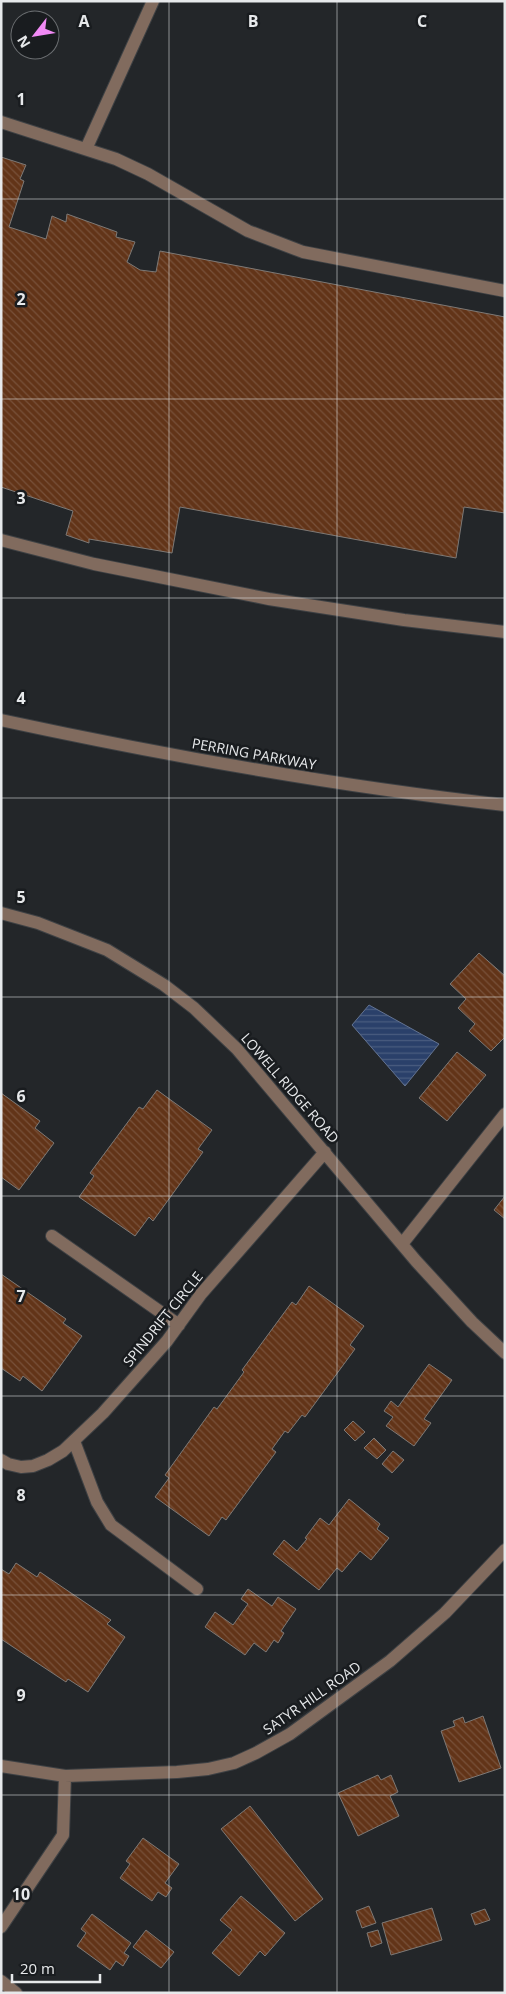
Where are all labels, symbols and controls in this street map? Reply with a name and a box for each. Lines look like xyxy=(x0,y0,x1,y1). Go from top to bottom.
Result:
north arrow xyxy=(10,10,60,60)
text: A xyxy=(78,10,90,32)
text: B xyxy=(248,10,258,32)
text: C xyxy=(417,10,427,32)
text: N xyxy=(12,32,35,52)
text: 1 xyxy=(16,88,26,110)
text: 2 xyxy=(16,288,26,310)
text: 3 xyxy=(16,487,26,509)
text: 4 xyxy=(16,687,26,709)
street label: PERRING PARKWAY xyxy=(190,733,318,774)
text: 5 xyxy=(16,886,26,908)
street label: LOWELL RIDGE ROAD xyxy=(237,1029,343,1147)
text: 6 xyxy=(16,1085,26,1107)
street label: SPINDRIFT CIRCLE xyxy=(118,1267,207,1370)
text: 7 xyxy=(16,1285,26,1307)
text: 8 xyxy=(16,1484,26,1506)
street label: SATYR HILL ROAD xyxy=(259,1657,364,1738)
text: 9 xyxy=(16,1684,26,1706)
text: 10 xyxy=(12,1883,30,1905)
scale bar xyxy=(12,1952,100,1984)
text: 20 m xyxy=(20,1958,55,1978)

